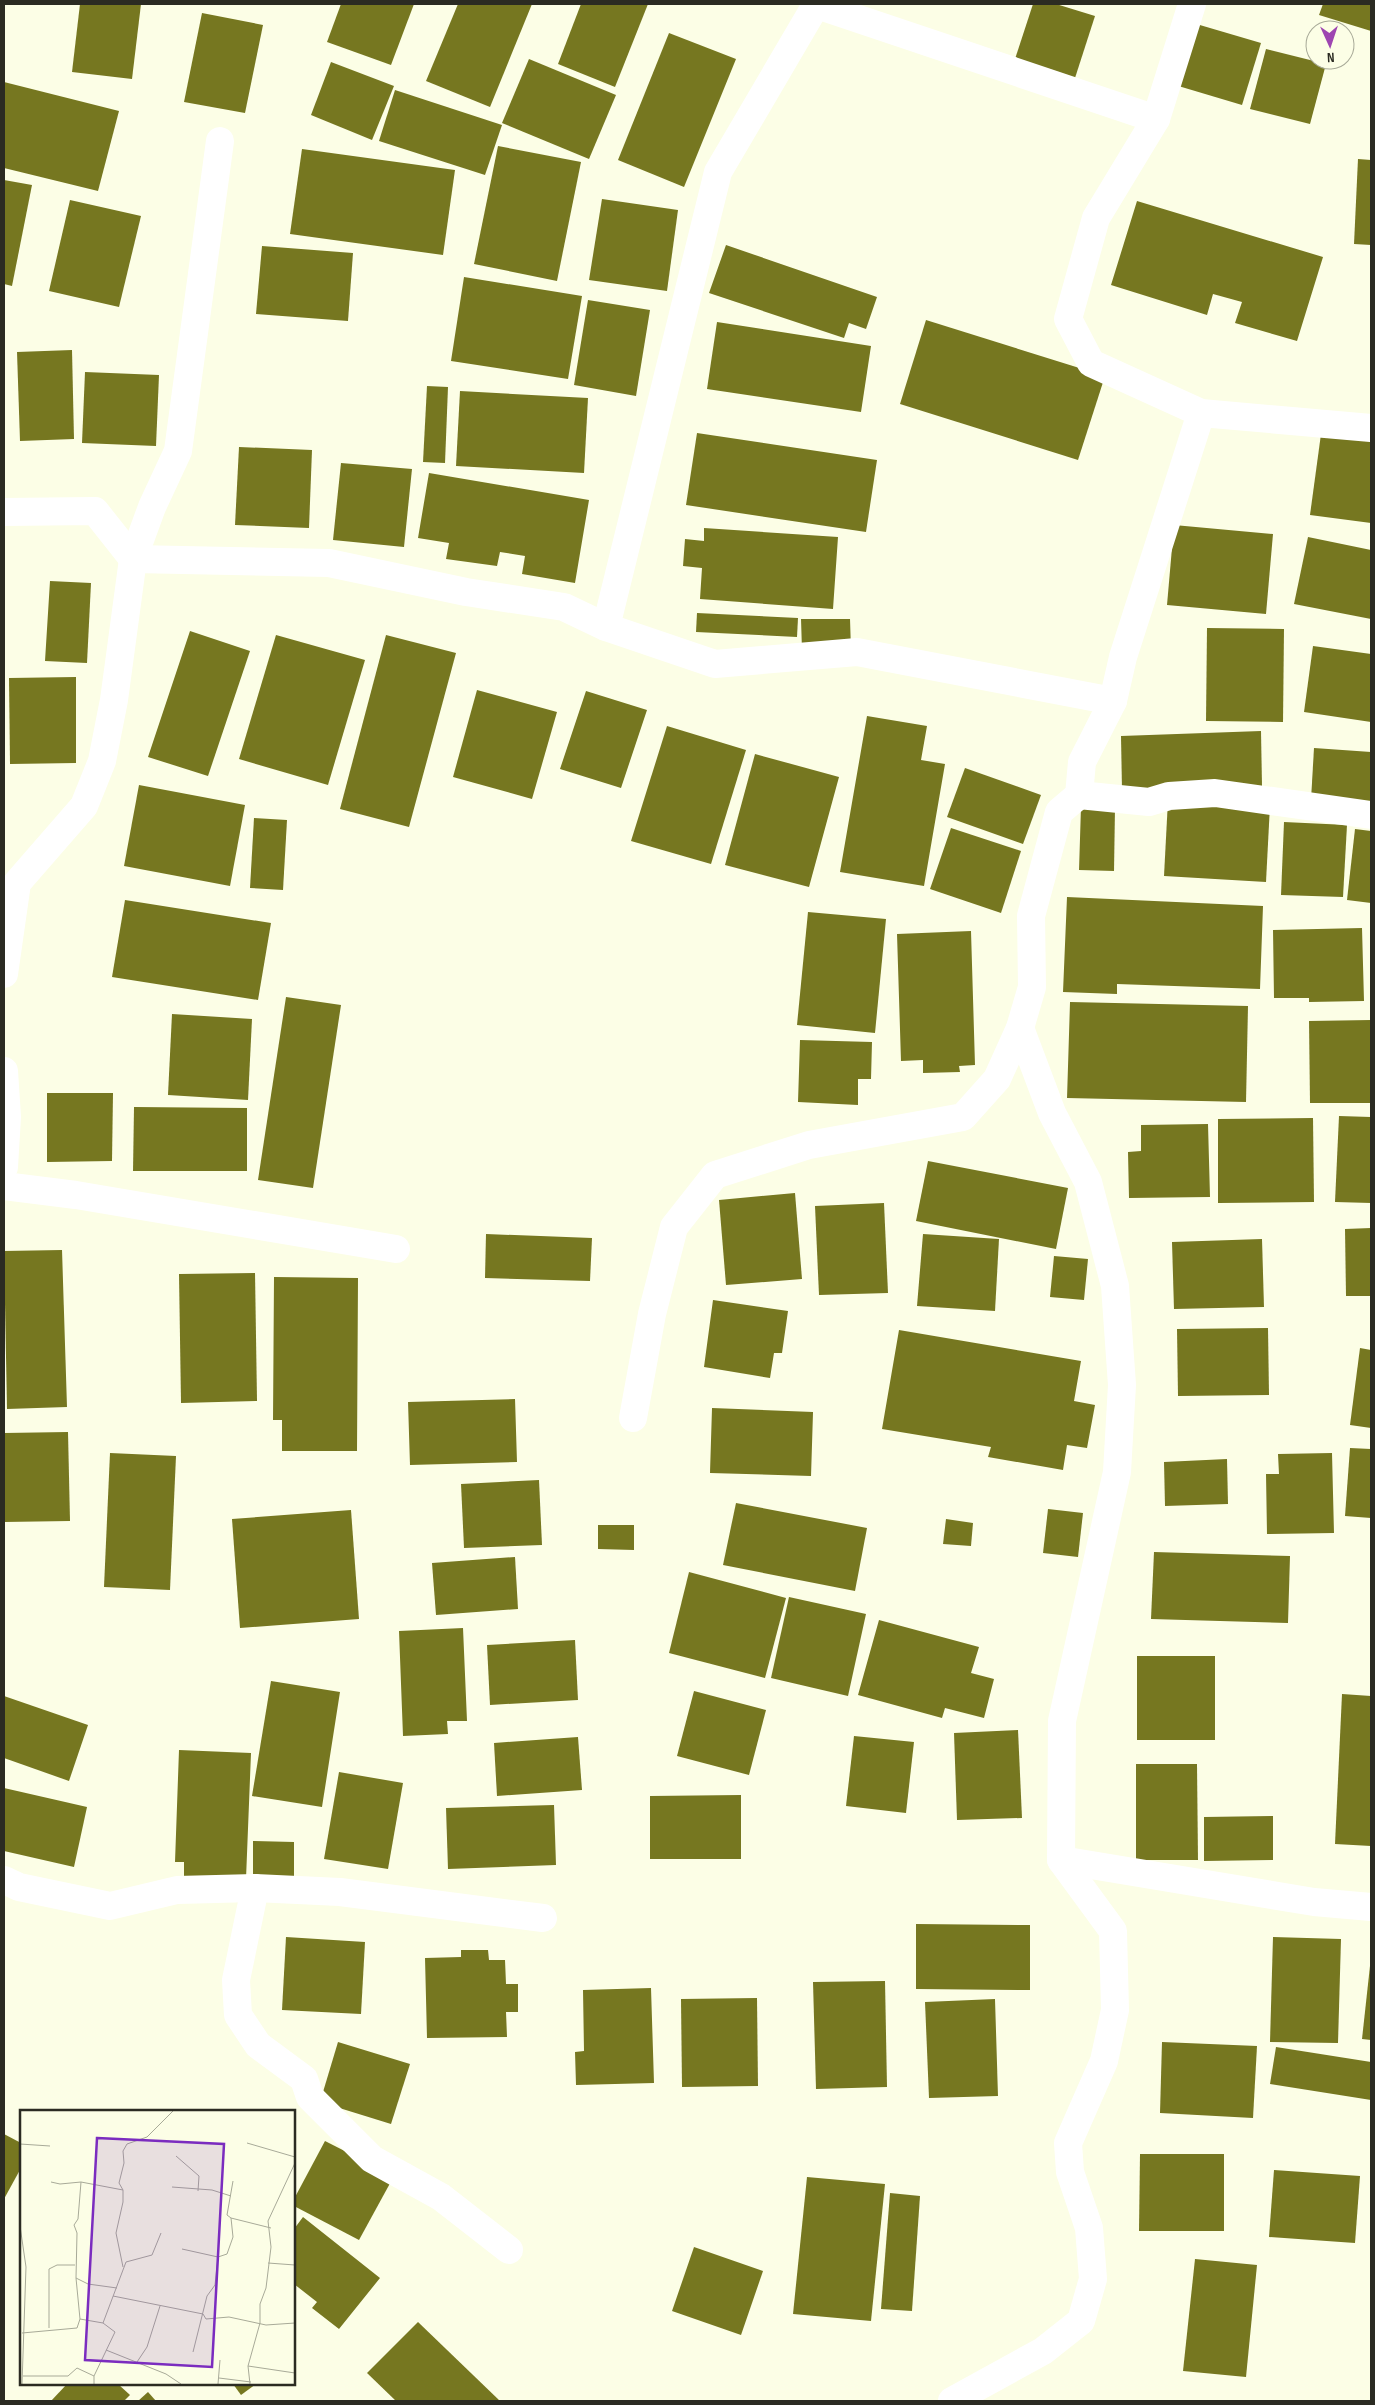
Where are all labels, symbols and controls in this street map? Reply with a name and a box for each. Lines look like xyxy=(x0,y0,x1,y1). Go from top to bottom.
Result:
north arrow xyxy=(1305,20,1355,70)
text: N xyxy=(1326,49,1335,66)
inset map xyxy=(20,2110,295,2385)

